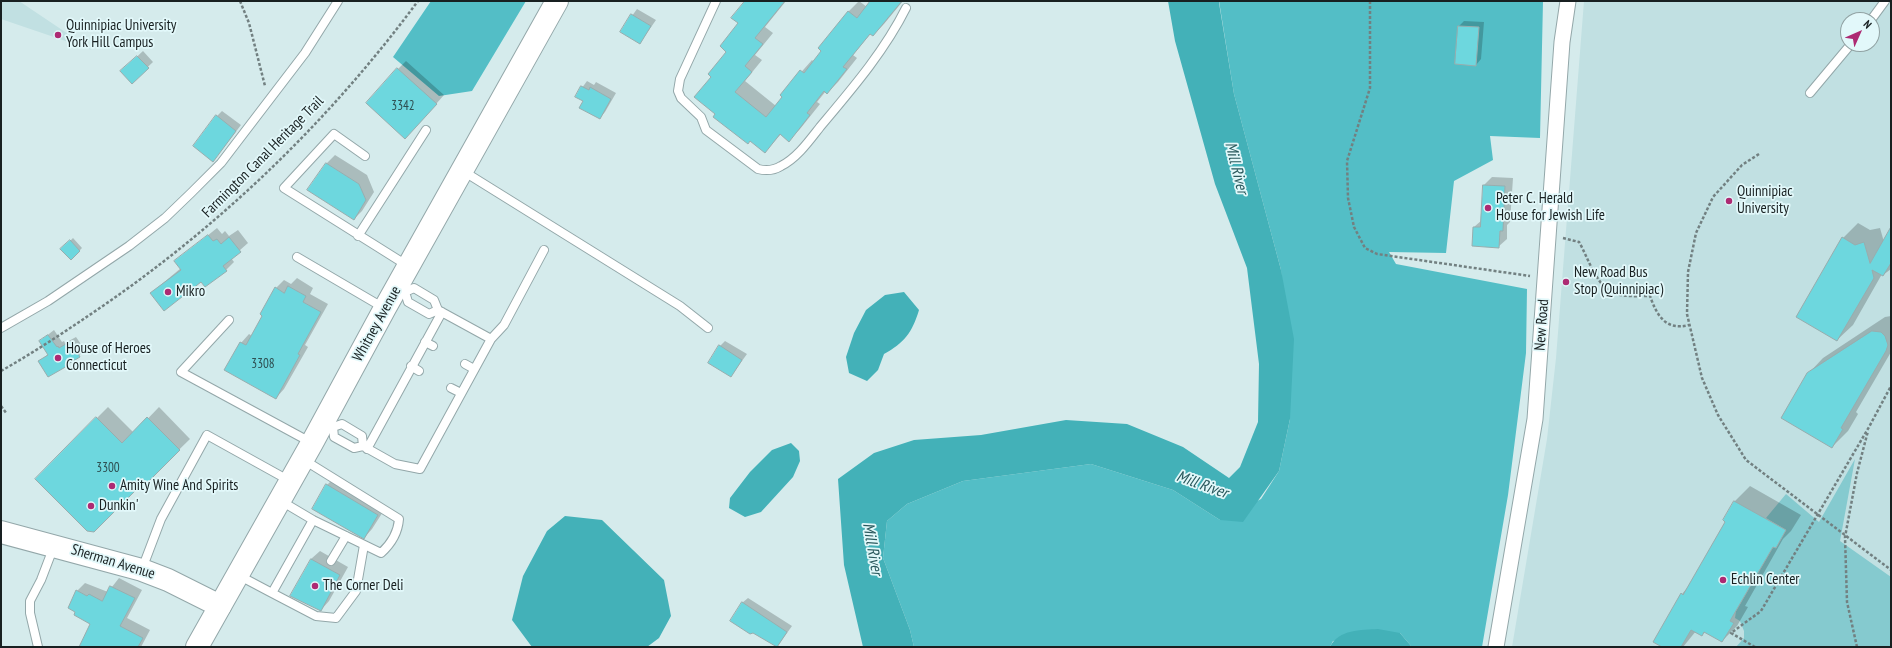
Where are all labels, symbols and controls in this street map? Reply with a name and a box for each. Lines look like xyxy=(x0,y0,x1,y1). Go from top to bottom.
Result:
north arrow xyxy=(1840,12,1880,52)
place label: Quinnipiac University York Hill Campus xyxy=(66,17,177,52)
text: N xyxy=(1861,17,1875,31)
marker: Quinnipiac University York Hill Campus xyxy=(53,30,63,40)
street label: Farmington Canal Heritage Trail xyxy=(198,92,328,222)
house number: 3342 xyxy=(391,98,415,114)
water label: Mill River xyxy=(1220,140,1252,196)
place label: Quinnipiac University xyxy=(1737,183,1793,218)
place label: Peter C. Herald House for Jewish Life xyxy=(1496,190,1605,225)
marker: Quinnipiac University xyxy=(1724,196,1734,206)
marker: Peter C. Herald House for Jewish Life xyxy=(1483,203,1493,213)
place label: New Road Bus Stop (Quinnipiac) xyxy=(1574,264,1663,299)
marker: New Road Bus Stop (Quinnipiac) xyxy=(1561,277,1571,287)
place label: Mikro xyxy=(176,283,205,301)
street label: Whitney Avenue xyxy=(349,283,405,365)
marker: Mikro xyxy=(163,287,173,297)
street label: New Road xyxy=(1531,299,1553,351)
place label: House of Heroes Connecticut xyxy=(66,340,151,375)
marker: House of Heroes Connecticut xyxy=(53,353,63,363)
house number: 3308 xyxy=(251,356,275,372)
house number: 3300 xyxy=(96,460,120,476)
water label: Mill River xyxy=(1174,467,1230,503)
place label: Amity Wine And Spirits xyxy=(120,477,238,495)
marker: Amity Wine And Spirits xyxy=(107,481,117,491)
place label: Dunkin' xyxy=(99,497,138,515)
marker: Dunkin' xyxy=(86,501,96,511)
water label: Mill River xyxy=(858,521,886,577)
street label: Sherman Avenue xyxy=(69,541,157,583)
place label: Echlin Center xyxy=(1731,571,1799,589)
marker: Echlin Center xyxy=(1718,575,1728,585)
place label: The Corner Deli xyxy=(323,577,404,595)
marker: The Corner Deli xyxy=(310,581,320,591)

